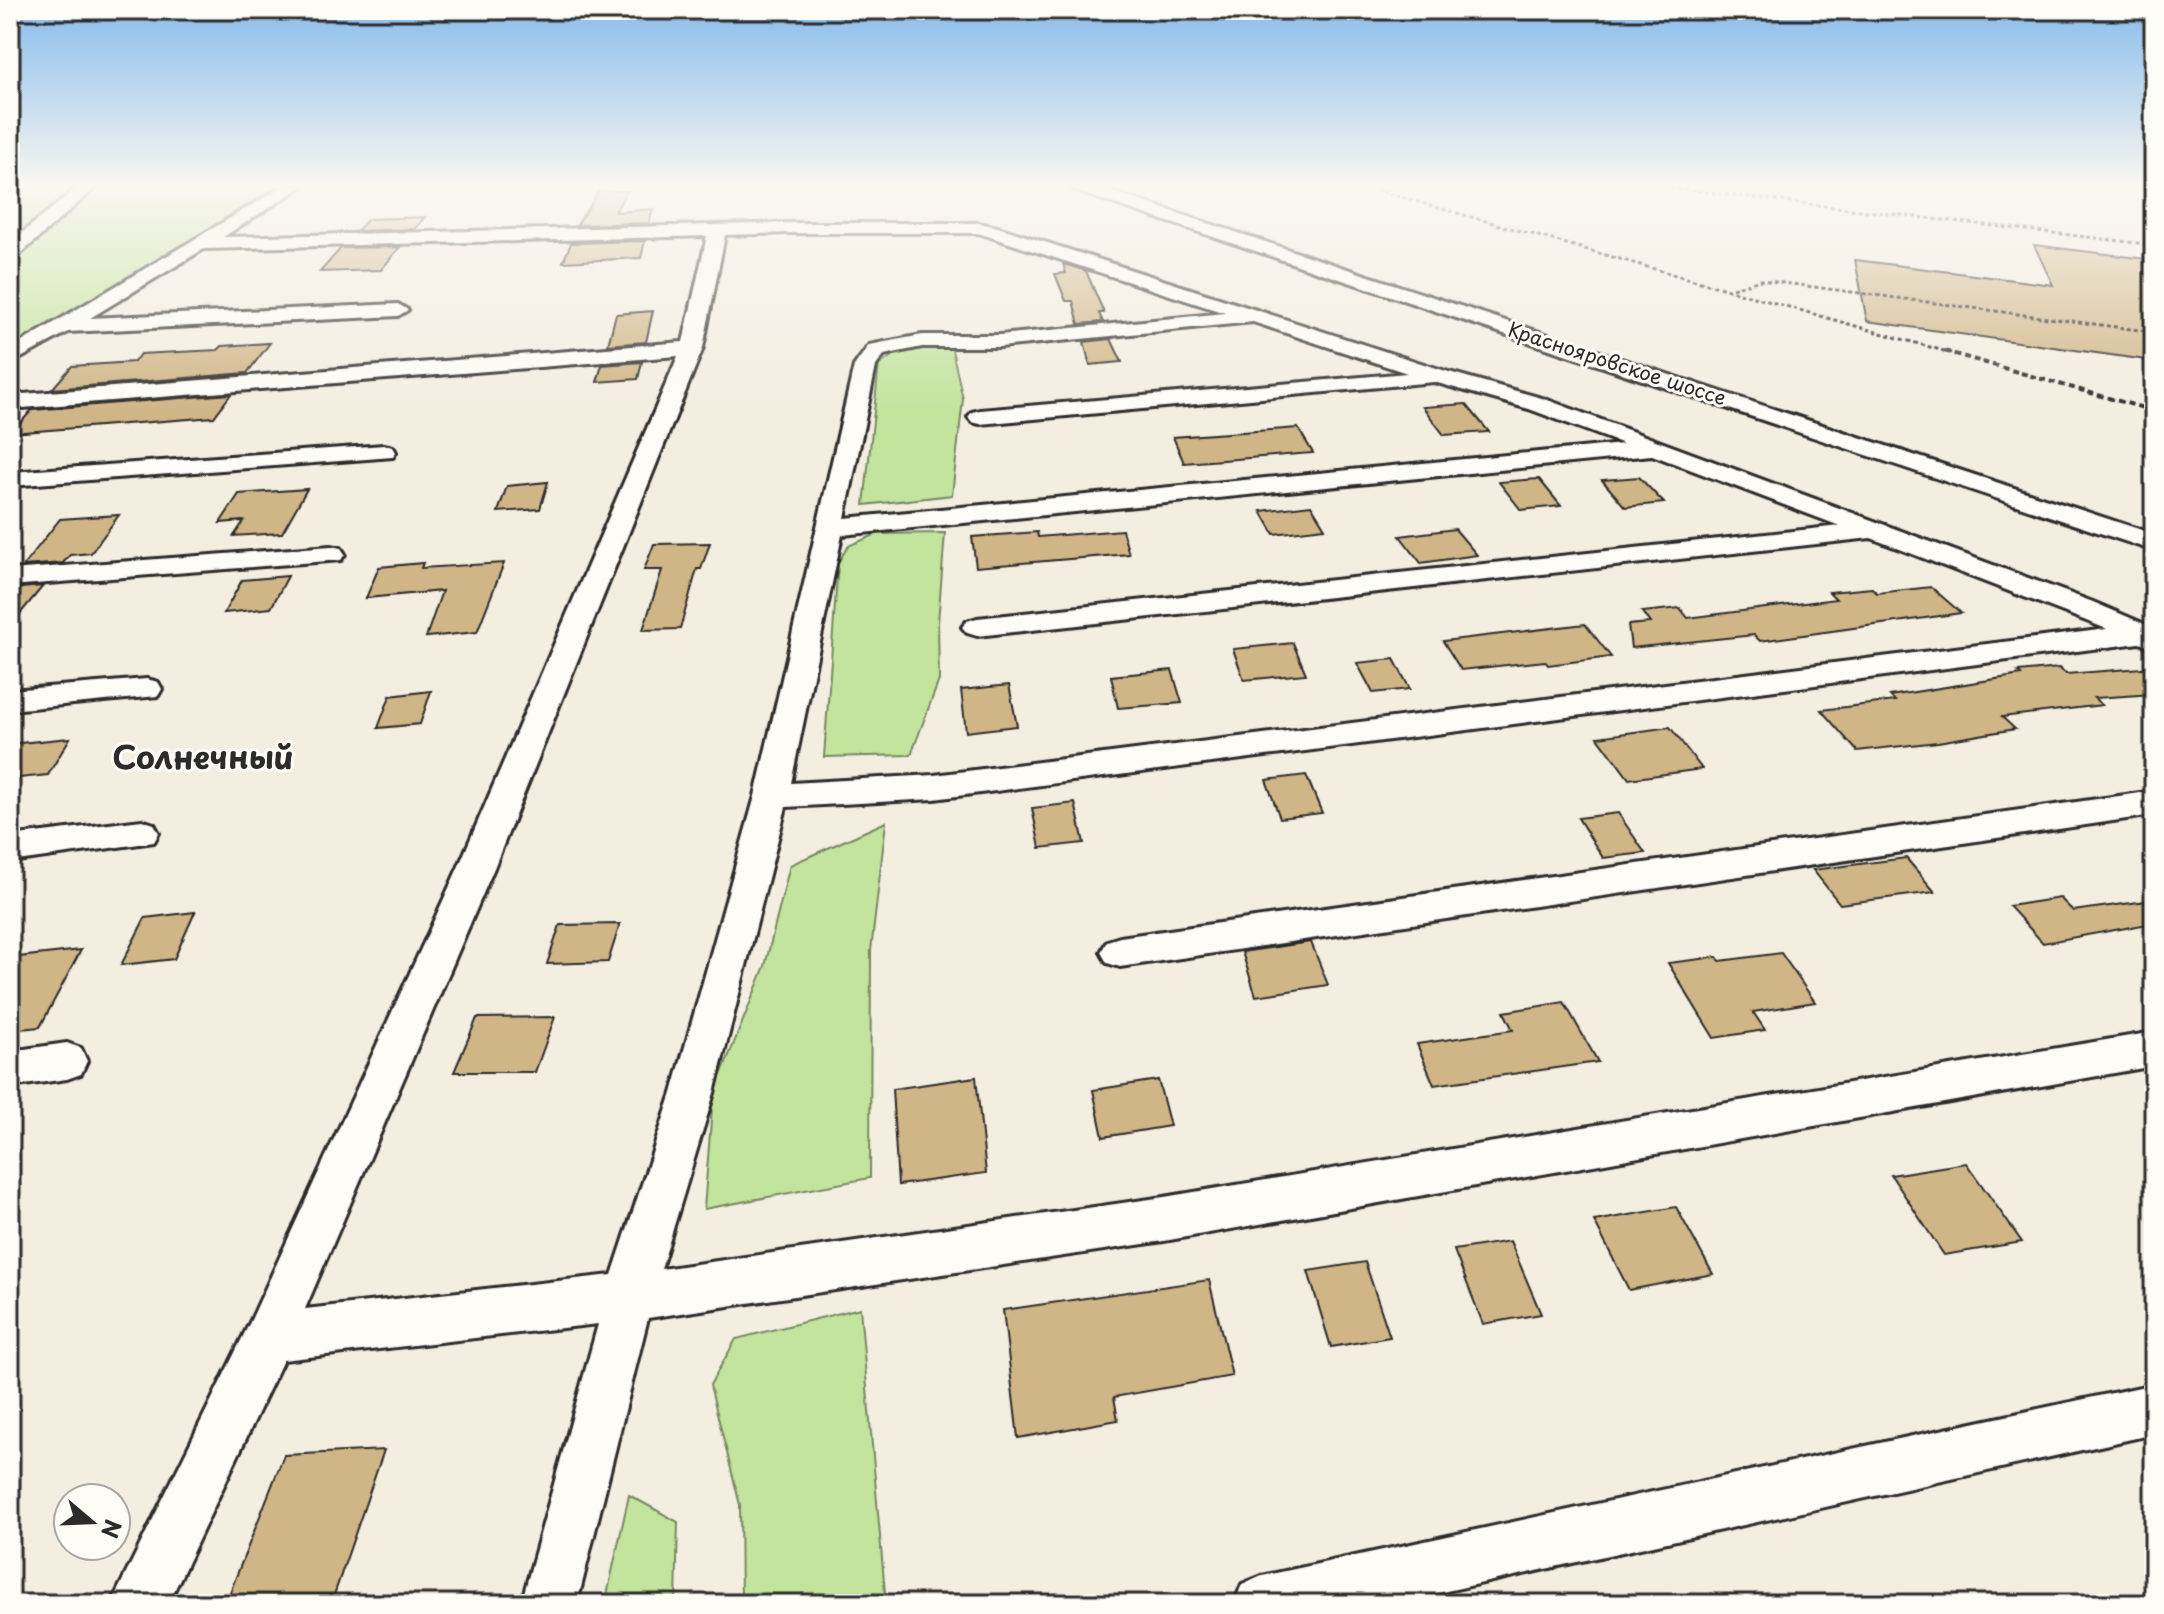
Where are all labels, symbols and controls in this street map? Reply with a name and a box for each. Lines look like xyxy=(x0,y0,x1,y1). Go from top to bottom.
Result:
street label: Краснояровское шоссе xyxy=(1505,314,1730,412)
district label: Солнечный xyxy=(112,732,294,780)
north arrow xyxy=(52,1482,132,1562)
text: N xyxy=(94,1515,131,1543)

